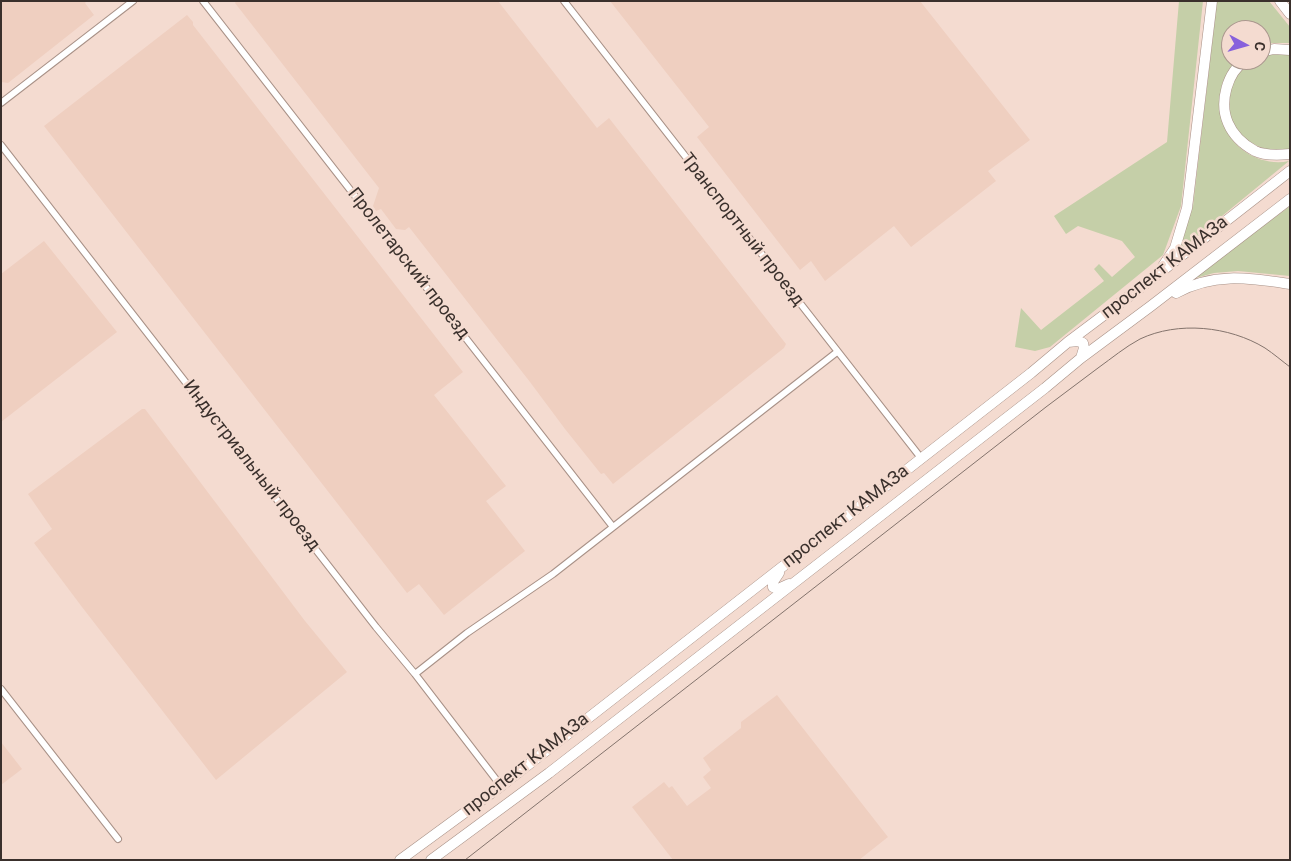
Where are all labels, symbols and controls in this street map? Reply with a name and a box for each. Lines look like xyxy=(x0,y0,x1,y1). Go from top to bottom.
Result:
north arrow xyxy=(1221,20,1271,70)
text: С xyxy=(1251,41,1268,52)
street label: Транспортный проезд xyxy=(676,149,808,311)
street label: Пролетарский проезд xyxy=(342,184,474,344)
street label: проспект КАМАЗа xyxy=(1098,212,1232,324)
street label: Индустриальный проезд xyxy=(178,376,324,556)
street label: проспект КАМАЗа xyxy=(779,461,913,573)
street label: проспект КАМАЗа xyxy=(459,709,593,821)

